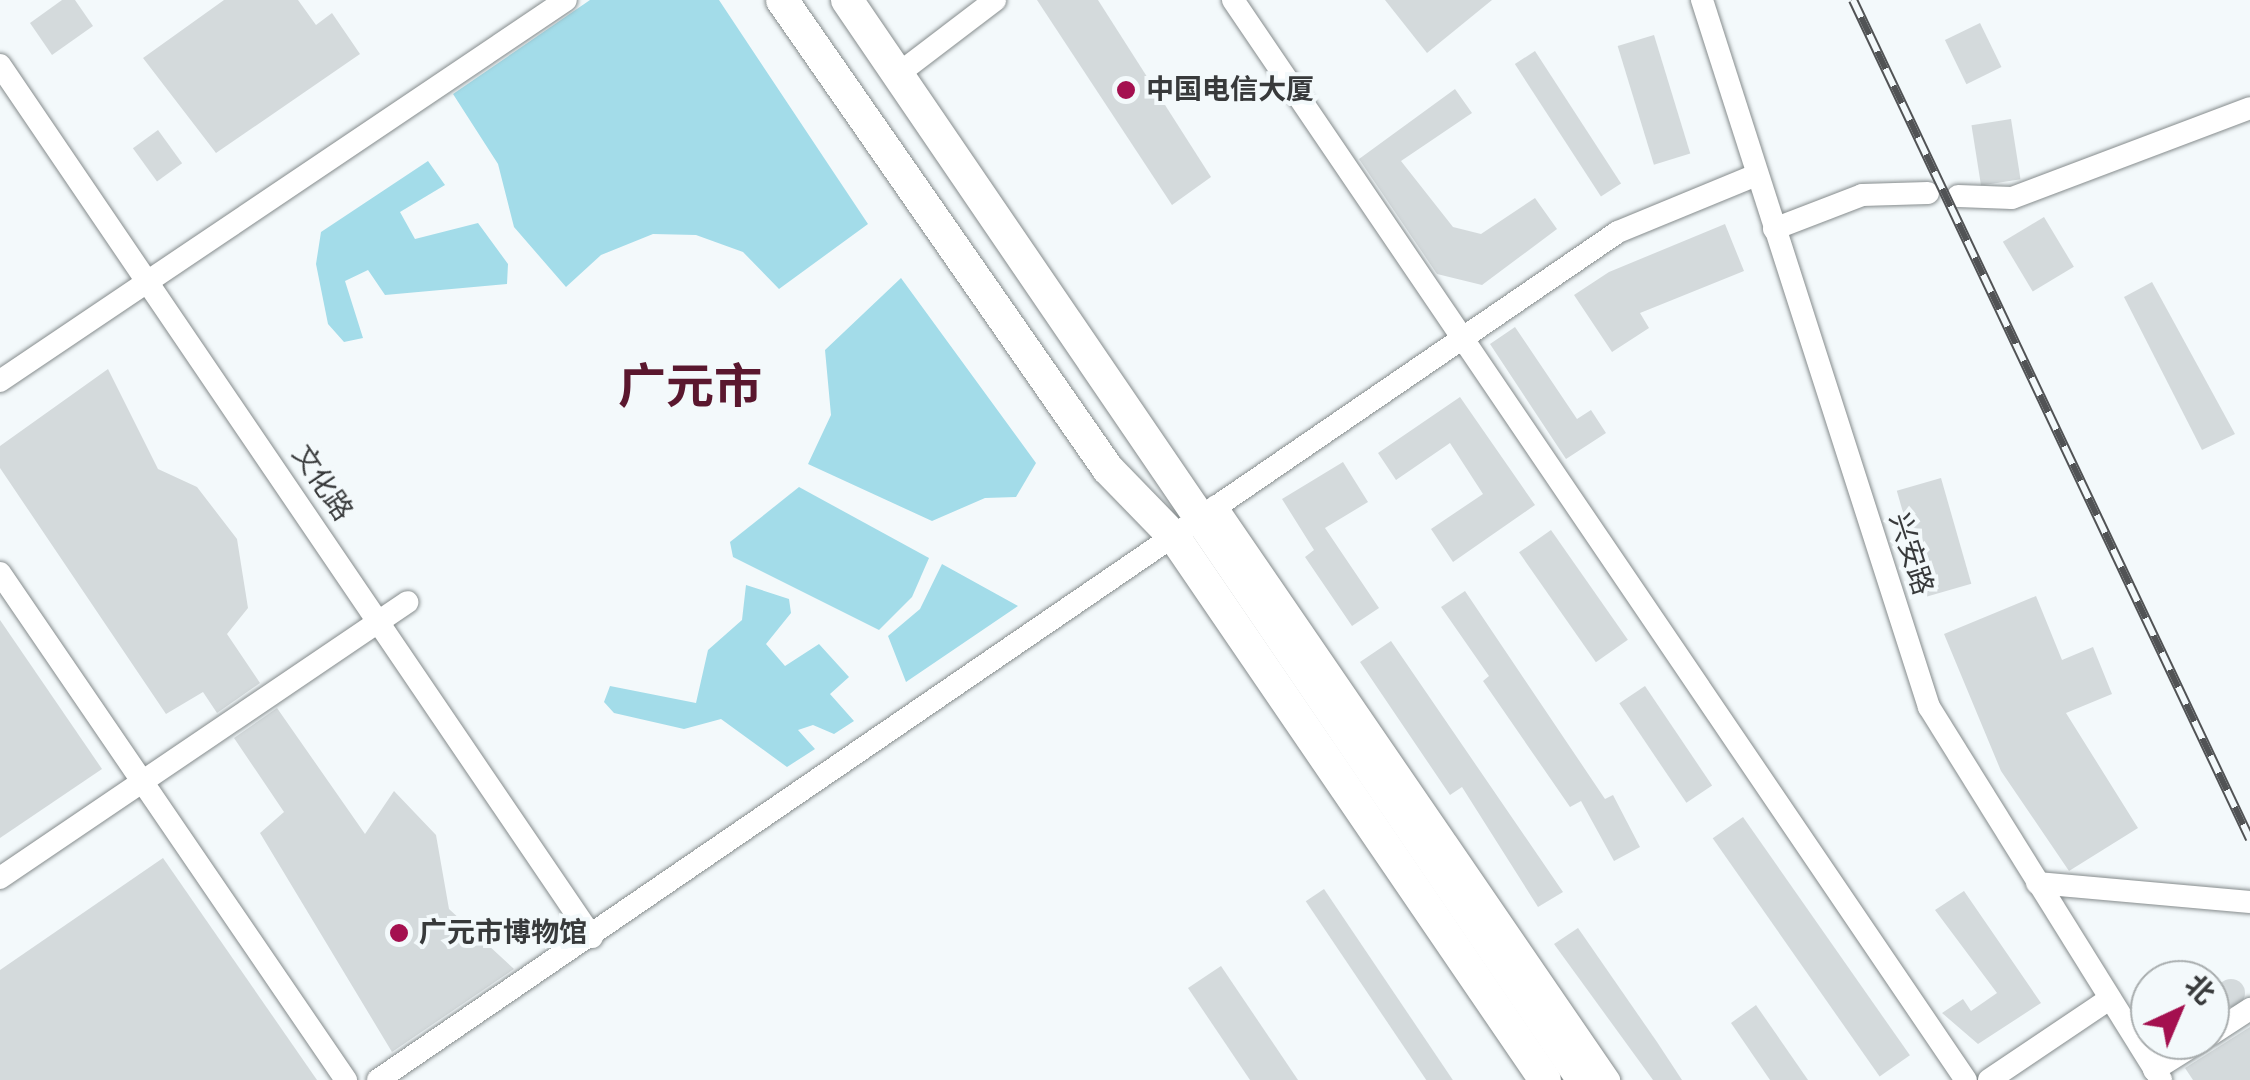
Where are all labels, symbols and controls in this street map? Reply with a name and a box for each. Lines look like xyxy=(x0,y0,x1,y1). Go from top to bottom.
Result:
place label: 中国电信大厦 xyxy=(1146,73,1314,107)
marker: 中国电信大厦 xyxy=(1115,79,1137,101)
district label: 广元市 xyxy=(618,358,762,416)
street label: 文化路 xyxy=(285,439,359,527)
street label: 兴安路 xyxy=(1882,509,1940,599)
place label: 广元市博物馆 xyxy=(419,916,587,950)
marker: 广元市博物馆 xyxy=(388,922,410,944)
north arrow xyxy=(2130,960,2230,1060)
text: 北 xyxy=(2178,968,2221,1011)

